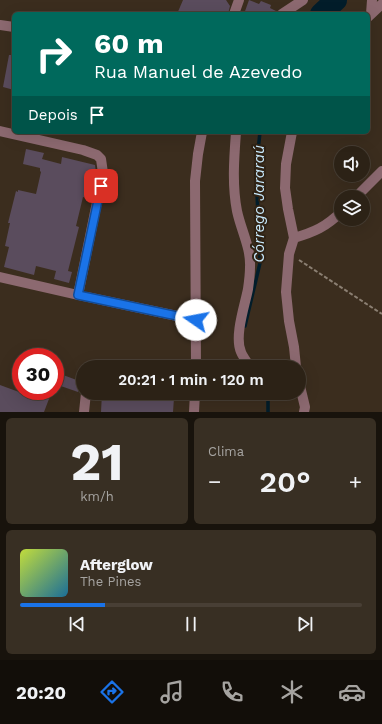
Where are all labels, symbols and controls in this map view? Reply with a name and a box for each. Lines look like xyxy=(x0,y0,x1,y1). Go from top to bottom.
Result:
text: 60 m xyxy=(94,27,164,60)
icon: right xyxy=(28,28,80,80)
text: Rua Manuel de Azevedo xyxy=(94,61,302,82)
icon: arrive xyxy=(86,104,108,126)
text: Depois xyxy=(28,106,78,124)
water label: Córrego Jararaú xyxy=(250,145,268,263)
map controls xyxy=(334,146,370,226)
button: sound xyxy=(334,146,370,182)
pin xyxy=(84,169,118,203)
icon: arrive xyxy=(90,175,112,197)
button: layers xyxy=(334,190,370,226)
position arrow xyxy=(175,299,217,341)
speed limit sign: 30 xyxy=(12,348,64,400)
text: 20:21 · 1 min · 120 m xyxy=(118,371,264,389)
text: 21 xyxy=(70,432,124,493)
text: Clima xyxy=(208,444,244,459)
text: 20° xyxy=(259,464,311,499)
text: − xyxy=(208,469,221,494)
text: + xyxy=(349,469,362,494)
text: km/h xyxy=(80,489,114,504)
text: Afterglow xyxy=(80,556,153,574)
text: The Pines xyxy=(80,574,141,589)
icon: previous xyxy=(66,613,88,635)
icon: pause xyxy=(180,613,202,635)
icon: next xyxy=(294,613,316,635)
icon: directions xyxy=(98,678,126,706)
icon: music xyxy=(158,678,186,706)
icon: phone xyxy=(218,678,246,706)
icon: climate xyxy=(278,678,306,706)
icon: car xyxy=(338,678,366,706)
text: 20:20 xyxy=(16,682,66,703)

